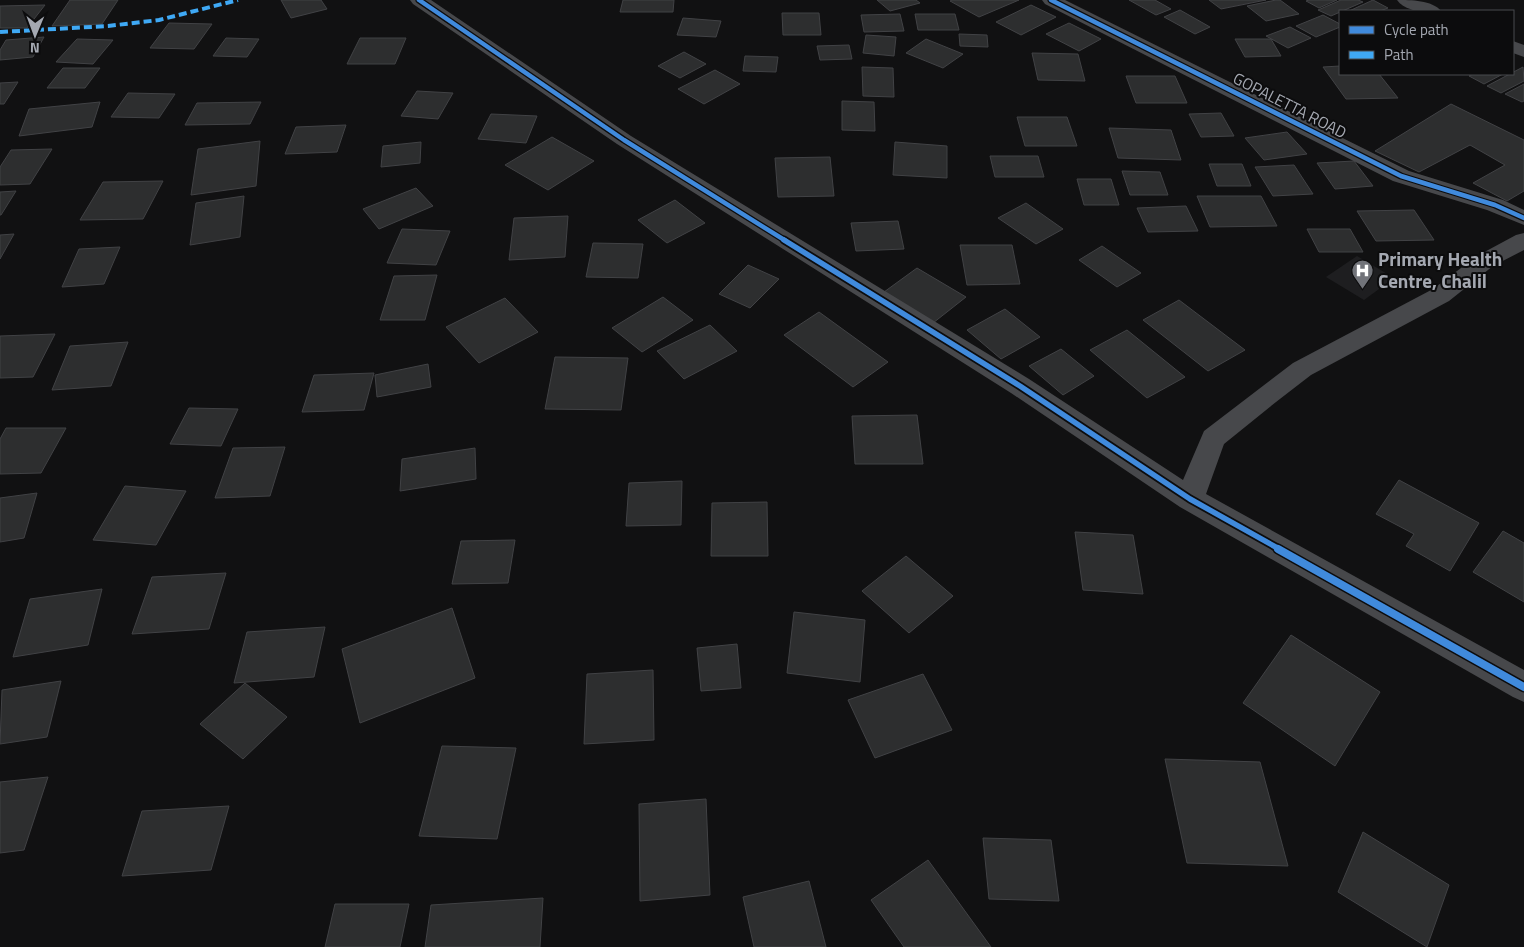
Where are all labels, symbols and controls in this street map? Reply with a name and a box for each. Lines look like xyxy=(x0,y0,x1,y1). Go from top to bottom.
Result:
north arrow xyxy=(10,10,60,60)
legend xyxy=(1339,10,1514,75)
text: Cycle path xyxy=(1384,18,1449,41)
text: N xyxy=(30,38,40,59)
text: Path xyxy=(1384,43,1414,66)
street label: GOPALETTA ROAD xyxy=(1229,66,1351,144)
place label: Primary Health Centre, Chalil xyxy=(1378,244,1502,295)
hospital icon: Primary Health Centre, Chalil xyxy=(1350,258,1374,289)

